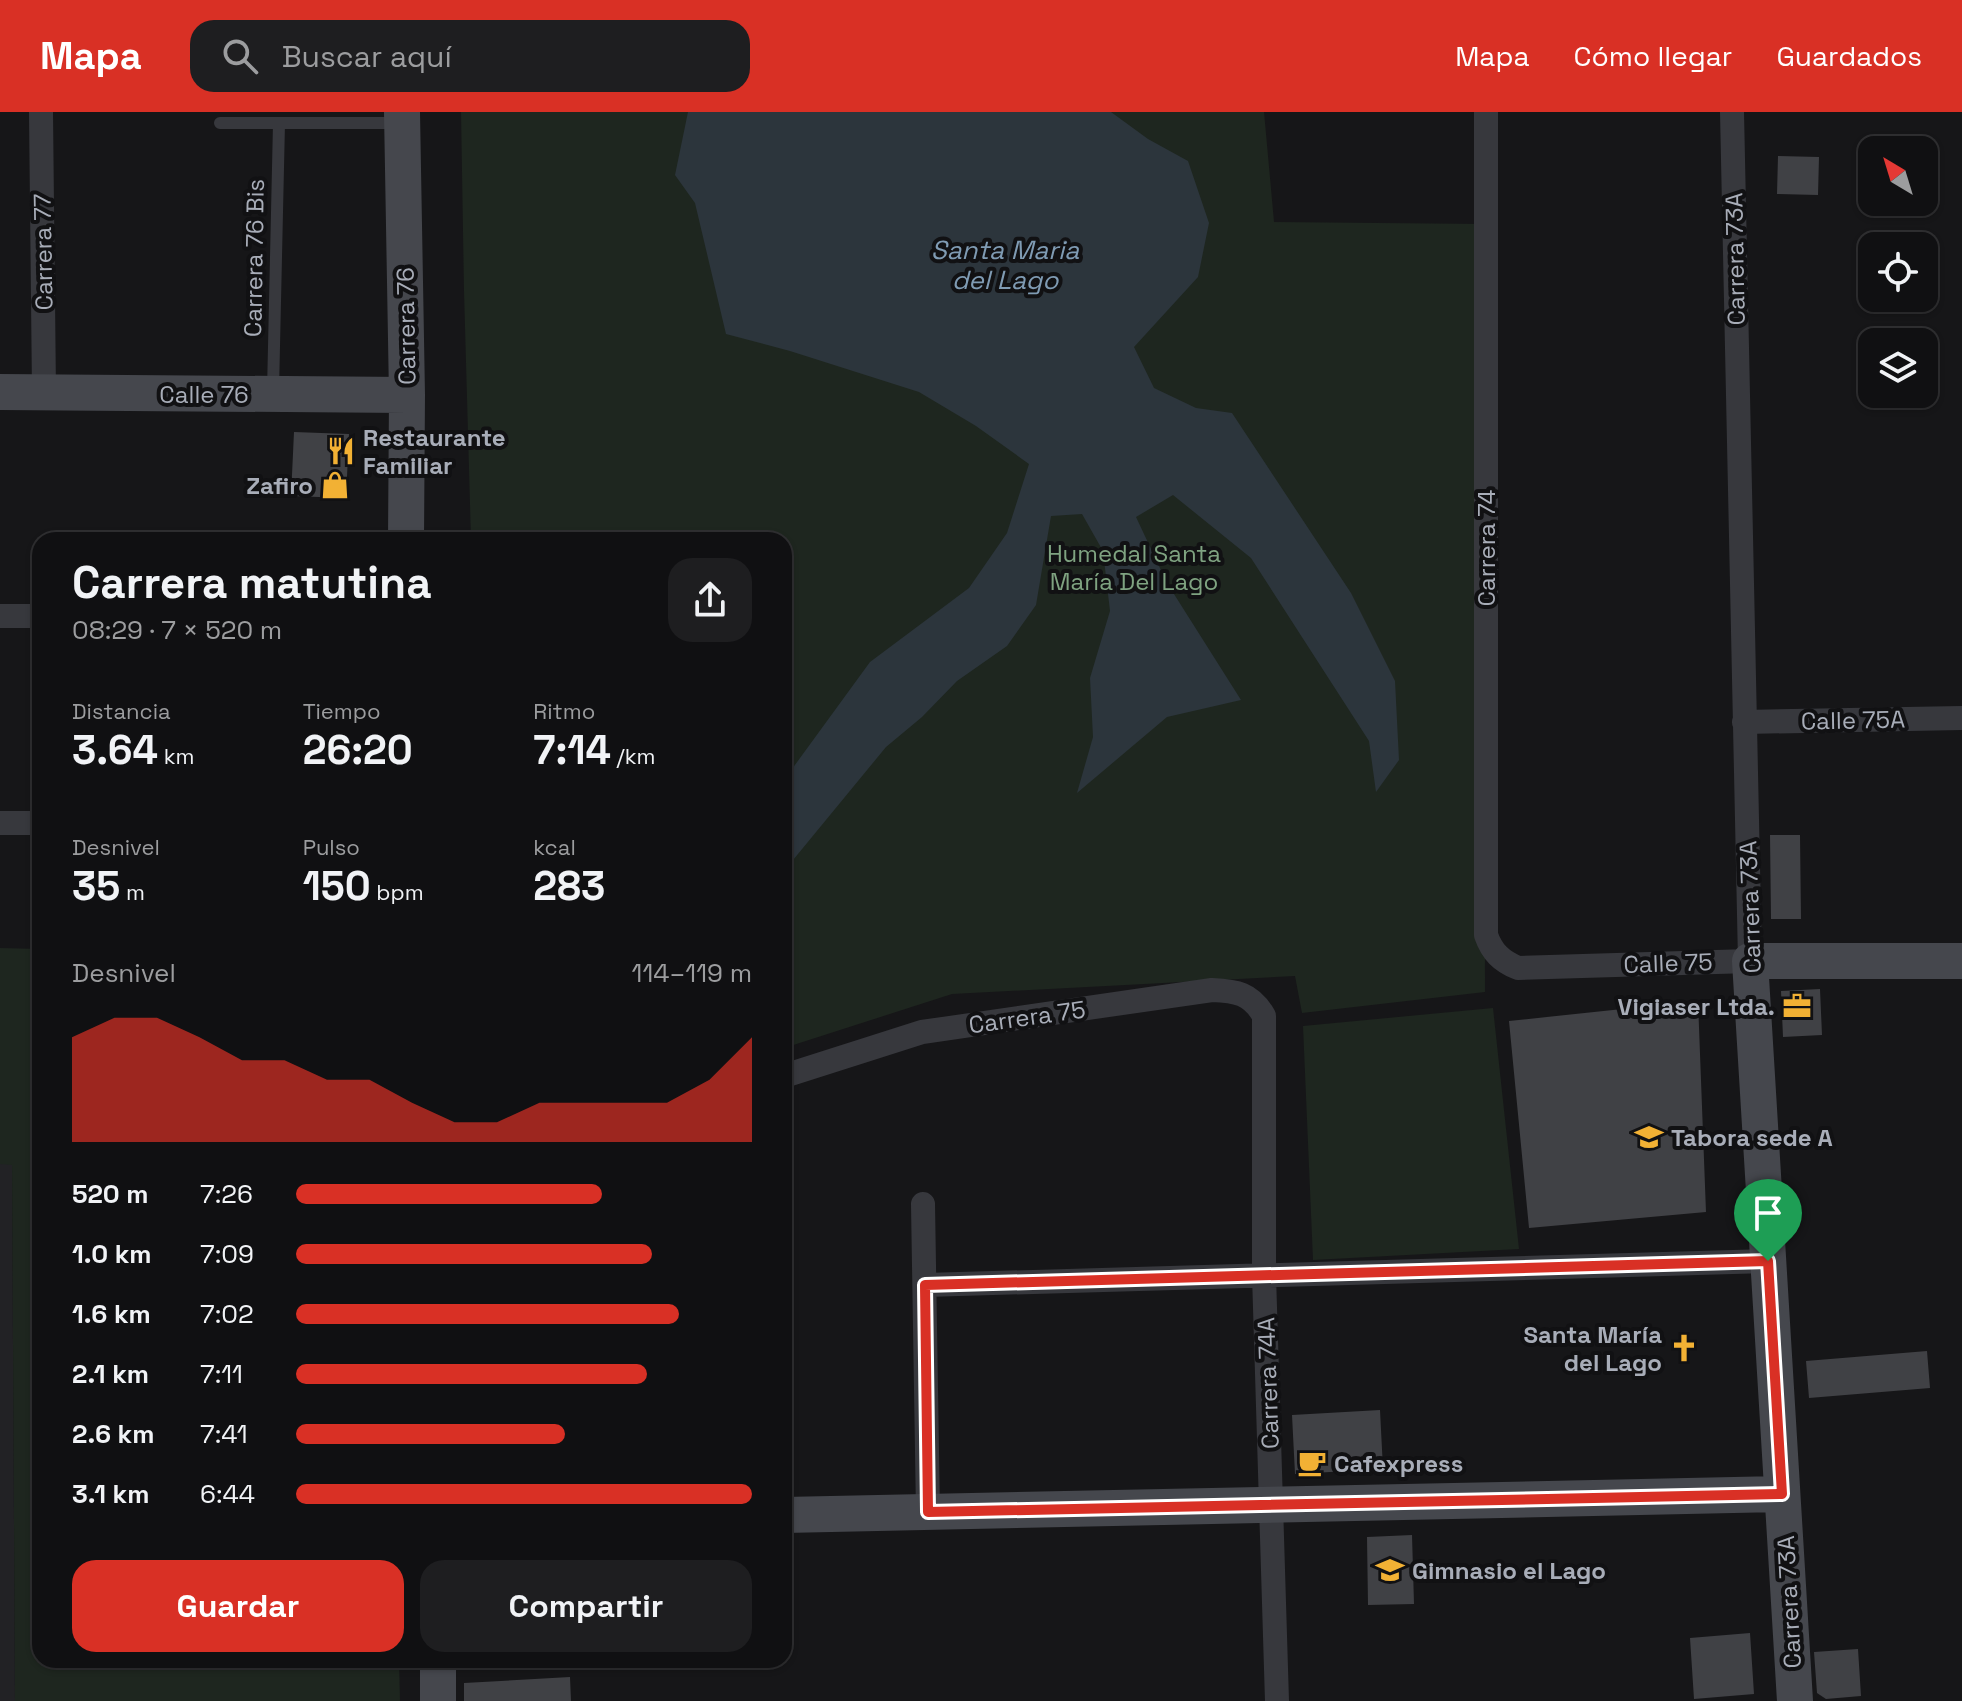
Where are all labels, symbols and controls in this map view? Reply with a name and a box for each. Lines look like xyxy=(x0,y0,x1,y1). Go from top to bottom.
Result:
search box xyxy=(190,20,750,92)
text: Mapa xyxy=(40,32,142,80)
icon: search xyxy=(218,34,262,78)
text: Buscar aquí xyxy=(282,37,452,76)
text: Mapa xyxy=(1455,38,1530,74)
text: Cómo llegar xyxy=(1574,38,1732,74)
text: Guardados xyxy=(1776,38,1922,74)
north arrow xyxy=(1858,136,1938,216)
map controls xyxy=(1858,136,1938,408)
street label: Carrera 76 Bis xyxy=(237,179,271,337)
street label: Carrera 73A xyxy=(1718,192,1752,326)
street label: Carrera 77 xyxy=(26,193,60,311)
button: locate xyxy=(1858,232,1938,312)
water label: Santa Maria del Lago xyxy=(931,233,1080,297)
street label: Carrera 76 xyxy=(389,267,423,385)
button: layers xyxy=(1858,328,1938,408)
street label: Calle 76 xyxy=(159,379,249,410)
place label: Restaurante Familiar xyxy=(363,422,506,481)
restaurant icon: Restaurante Familiar xyxy=(326,436,356,466)
place label: Zafiro xyxy=(246,470,313,501)
shop icon: Zafiro xyxy=(320,470,350,500)
street label: Carrera 74 xyxy=(1471,490,1502,606)
park label: Humedal Santa María Del Lago xyxy=(1047,538,1221,597)
text: Carrera matutina xyxy=(72,555,432,611)
button: share xyxy=(668,558,752,642)
text: 08:29 · 7 × 520 m xyxy=(72,613,282,647)
text: Distancia xyxy=(72,697,171,725)
text: Tiempo xyxy=(303,697,381,725)
text: Ritmo xyxy=(533,697,595,725)
street label: Calle 75A xyxy=(1801,704,1905,736)
text: 3.64 xyxy=(72,725,158,776)
text: 26:20 xyxy=(303,725,413,776)
text: 7:14 xyxy=(533,725,611,776)
text: km xyxy=(158,742,194,770)
text: /km xyxy=(611,742,656,770)
text: Desnivel xyxy=(72,833,160,861)
text: Pulso xyxy=(303,833,360,861)
text: kcal xyxy=(533,833,576,861)
street label: Carrera 73A xyxy=(1732,840,1768,974)
text: 35 xyxy=(72,861,120,912)
text: 150 xyxy=(303,861,371,912)
text: 283 xyxy=(533,861,605,912)
text: m xyxy=(120,878,145,906)
text: bpm xyxy=(371,878,424,906)
street label: Calle 75 xyxy=(1623,946,1713,980)
text: Desnivel xyxy=(72,956,176,990)
text: 114–119 m xyxy=(632,956,752,990)
place label: Vigiaser Ltda. xyxy=(1618,991,1775,1022)
office icon: Vigiaser Ltda. xyxy=(1782,991,1812,1021)
street label: Carrera 75 xyxy=(967,993,1087,1041)
school or university icon: Tabora sede A xyxy=(1634,1122,1664,1152)
place label: Tabora sede A xyxy=(1671,1122,1833,1153)
text: 520 m xyxy=(72,1177,149,1211)
text: 7:26 xyxy=(200,1177,253,1211)
pin xyxy=(1734,1179,1802,1261)
icon: arrive xyxy=(1746,1191,1790,1235)
text: 1.0 km xyxy=(72,1237,152,1271)
text: 7:09 xyxy=(200,1237,254,1271)
text: 1.6 km xyxy=(72,1297,151,1331)
text: 7:02 xyxy=(200,1297,254,1331)
street label: Carrera 74A xyxy=(1250,1317,1286,1449)
place label: Santa María del Lago xyxy=(1523,1319,1662,1378)
church icon: Santa María del Lago xyxy=(1669,1333,1699,1363)
text: 2.1 km xyxy=(72,1357,149,1391)
text: 7:11 xyxy=(200,1357,243,1391)
text: 2.6 km xyxy=(72,1417,154,1451)
text: 7:41 xyxy=(200,1417,248,1451)
cafe icon: Cafexpress xyxy=(1297,1448,1327,1478)
place label: Cafexpress xyxy=(1334,1448,1463,1479)
text: 3.1 km xyxy=(72,1477,149,1511)
text: 6:44 xyxy=(200,1477,255,1511)
street label: Carrera 73A xyxy=(1770,1535,1808,1669)
school or university icon: Gimnasio el Lago xyxy=(1375,1555,1405,1585)
place label: Gimnasio el Lago xyxy=(1412,1555,1606,1586)
button: Guardar xyxy=(72,1560,404,1652)
button: Compartir xyxy=(420,1560,752,1652)

